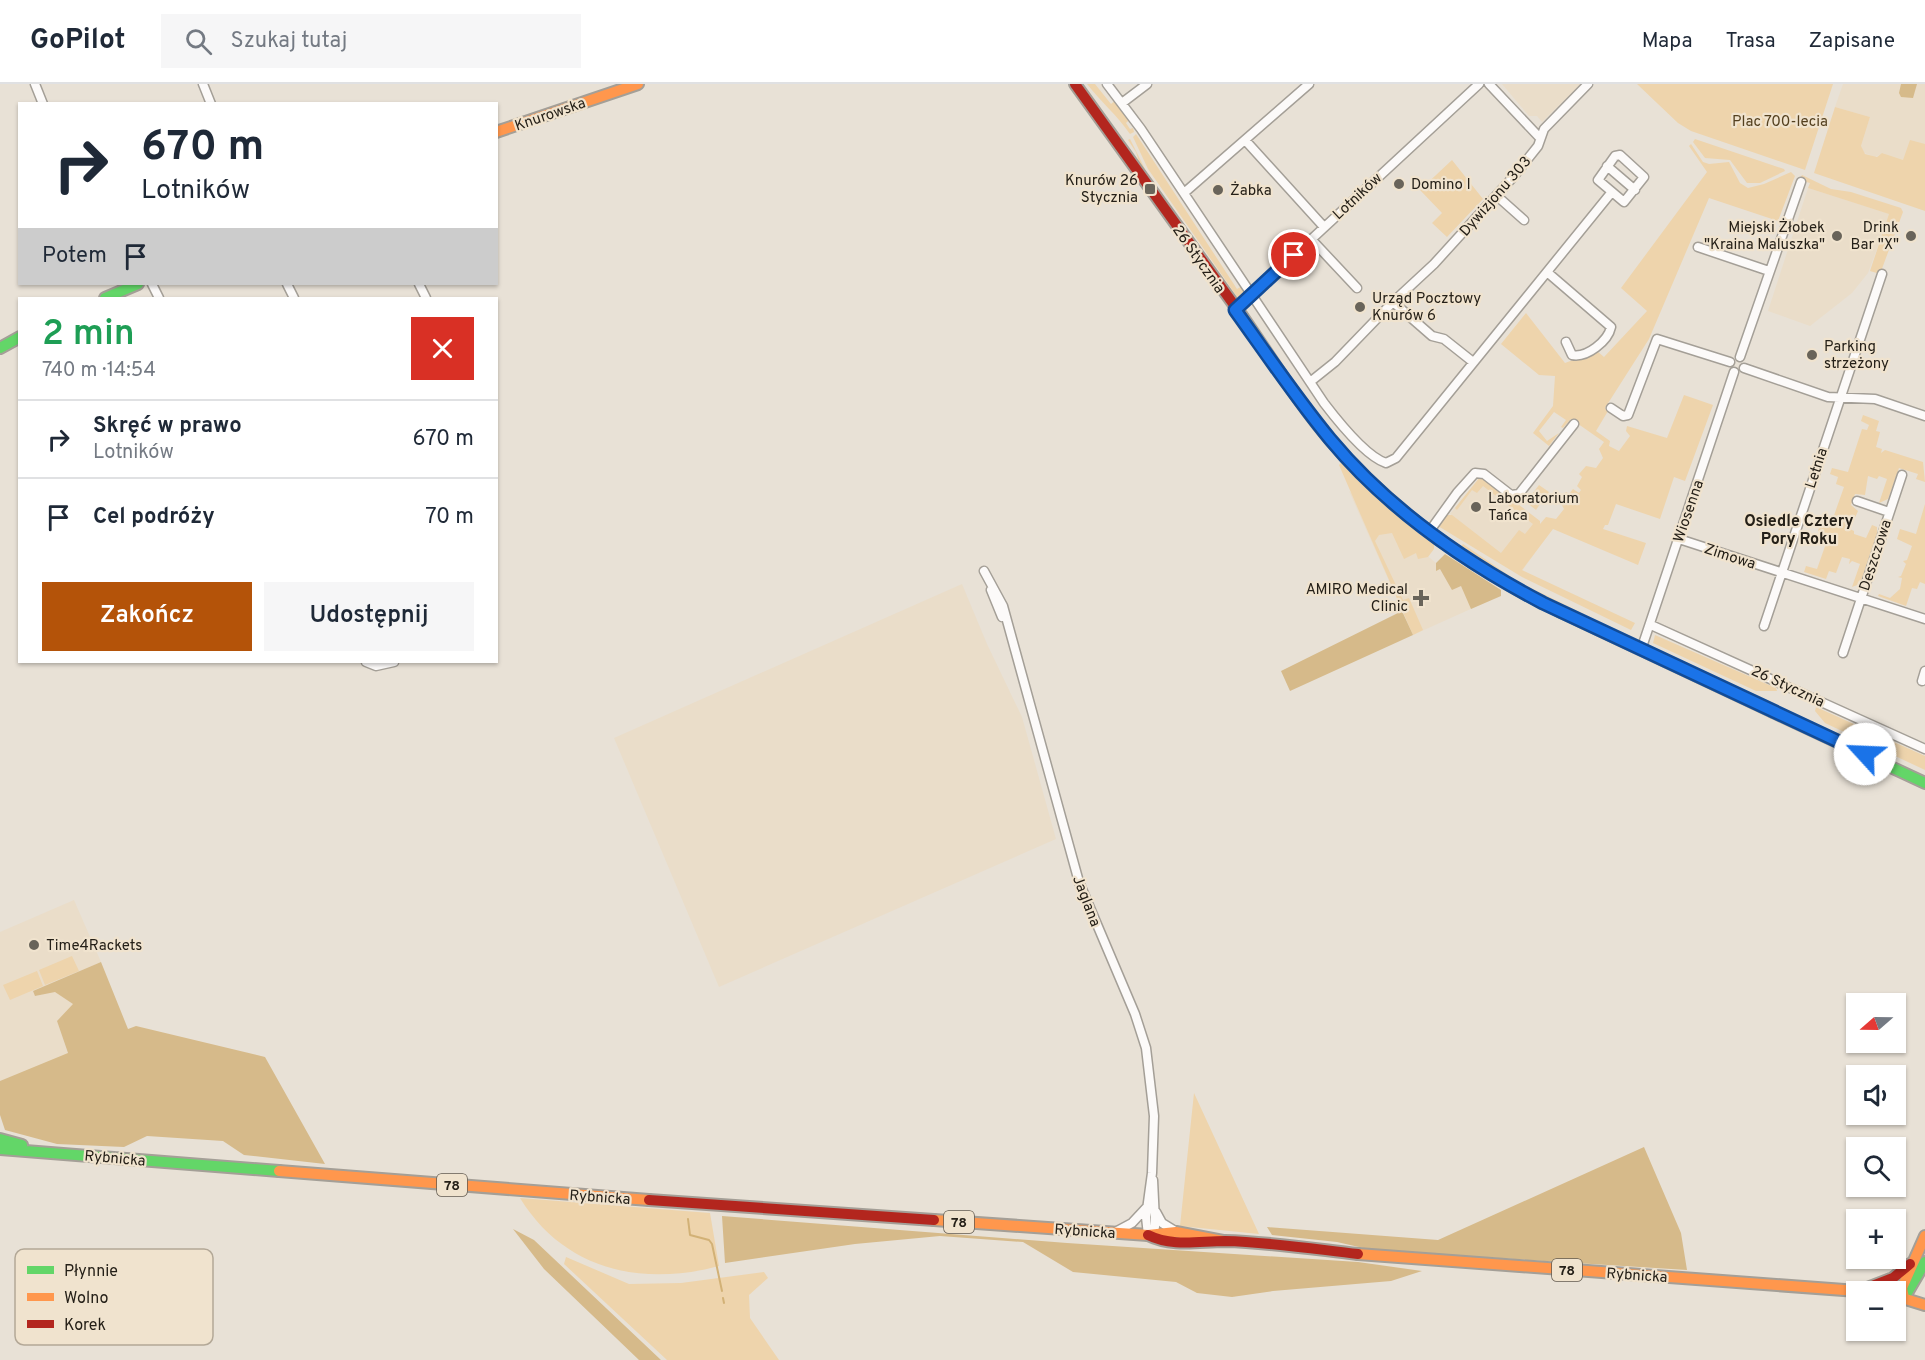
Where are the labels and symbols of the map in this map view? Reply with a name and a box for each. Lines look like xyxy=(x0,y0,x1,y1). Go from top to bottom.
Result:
street label: Knurowska xyxy=(513,94,588,136)
park label: Plac 700-lecia xyxy=(1732,113,1828,132)
street label: Dywizjonu 303 xyxy=(1456,153,1536,241)
street label: Lotników xyxy=(1329,169,1387,225)
place label: Knurów 26 Stycznia xyxy=(1065,172,1138,208)
place label: Domino I xyxy=(1411,176,1471,195)
marker: Domino I xyxy=(1392,177,1406,191)
place label: Żabka xyxy=(1230,181,1272,201)
marker: Knurów 26 Stycznia xyxy=(1143,182,1157,196)
marker: Żabka xyxy=(1211,183,1225,197)
place label: Miejski Żłobek "Kraina Maluszka" xyxy=(1704,218,1825,255)
place label: Drink Bar "X" xyxy=(1850,219,1899,255)
street label: 26 Stycznia xyxy=(1167,222,1228,298)
pin xyxy=(1268,229,1319,280)
marker: Miejski Żłobek "Kraina Maluszka" xyxy=(1830,229,1844,243)
marker: Drink Bar "X" xyxy=(1904,229,1918,243)
place label: Urząd Pocztowy Knurów 6 xyxy=(1372,290,1481,326)
marker: Urząd Pocztowy Knurów 6 xyxy=(1353,300,1367,314)
place label: Parking strzeżony xyxy=(1824,338,1889,374)
marker: Parking strzeżony xyxy=(1805,348,1819,362)
street label: Letnia xyxy=(1802,446,1833,491)
street label: Wiosenna xyxy=(1670,478,1709,545)
place label: Laboratorium Tańca xyxy=(1488,490,1579,526)
marker: Laboratorium Tańca xyxy=(1469,500,1483,514)
district label: Osiedle Cztery Pory Roku xyxy=(1744,512,1854,550)
street label: Deszczowa xyxy=(1856,517,1897,593)
street label: Zimowa xyxy=(1701,540,1758,575)
place label: AMIRO Medical Clinic xyxy=(1306,581,1408,617)
marker: AMIRO Medical Clinic xyxy=(1412,589,1430,607)
street label: 26 Stycznia xyxy=(1748,662,1827,713)
position arrow xyxy=(1833,722,1897,786)
street label: Jaglana xyxy=(1067,873,1104,930)
place label: Time4Rackets xyxy=(46,937,142,956)
marker: Time4Rackets xyxy=(27,938,41,952)
north arrow xyxy=(1846,993,1906,1053)
street label: Rybnicka xyxy=(84,1147,146,1172)
road number: 78 xyxy=(437,1174,467,1196)
street label: Rybnicka xyxy=(569,1187,631,1210)
road number: 78 xyxy=(944,1211,974,1233)
street label: Rybnicka xyxy=(1054,1221,1116,1244)
legend xyxy=(15,1249,213,1345)
road number: 78 xyxy=(1552,1259,1582,1281)
text: Płynnie xyxy=(64,1262,118,1282)
street label: Rybnicka xyxy=(1606,1265,1668,1288)
text: Wolno xyxy=(64,1289,108,1309)
text: Korek xyxy=(64,1316,106,1336)

